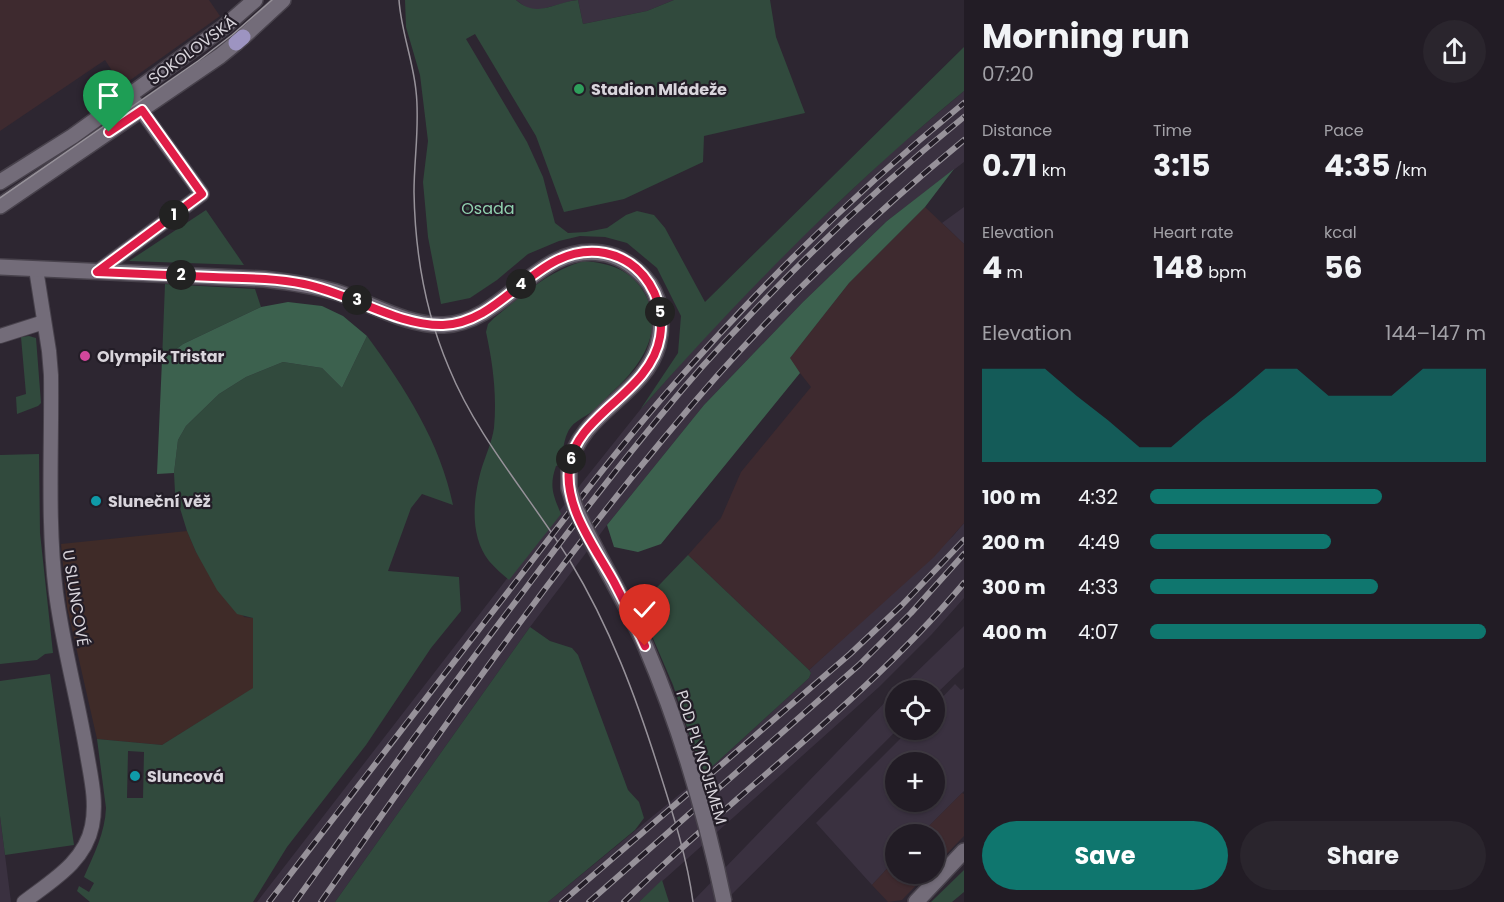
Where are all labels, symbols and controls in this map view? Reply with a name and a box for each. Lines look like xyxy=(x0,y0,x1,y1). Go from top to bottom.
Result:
street label: SOKOLOVSKÁ xyxy=(143,10,241,90)
text: Morning run xyxy=(982,13,1190,60)
button: share xyxy=(1423,20,1486,83)
text: 07:20 xyxy=(982,60,1034,88)
pin xyxy=(83,70,134,132)
place label: Stadion Mládeže xyxy=(591,78,727,101)
icon: arrive xyxy=(92,79,125,112)
marker: Stadion Mládeže xyxy=(572,82,586,96)
text: Distance xyxy=(982,119,1052,142)
text: Time xyxy=(1153,119,1192,142)
text: Pace xyxy=(1324,119,1364,142)
text: 0.71 xyxy=(982,144,1037,187)
text: 3:15 xyxy=(1153,144,1210,187)
text: 4:35 xyxy=(1324,144,1390,187)
text: km xyxy=(1037,159,1066,182)
text: /km xyxy=(1390,159,1427,182)
park label: Osada xyxy=(461,197,515,220)
pin: 1 xyxy=(159,200,189,230)
text: 1 xyxy=(171,203,177,226)
text: Elevation xyxy=(982,221,1054,244)
text: Heart rate xyxy=(1153,221,1233,244)
text: kcal xyxy=(1324,221,1357,244)
text: 4 xyxy=(982,246,1002,289)
text: 148 xyxy=(1153,246,1204,289)
text: 56 xyxy=(1324,246,1363,289)
pin: 2 xyxy=(166,260,196,290)
text: m xyxy=(1002,261,1023,284)
text: bpm xyxy=(1204,261,1246,284)
text: 2 xyxy=(176,263,186,286)
pin: 4 xyxy=(506,269,536,299)
text: 4 xyxy=(516,272,526,295)
pin: 3 xyxy=(342,285,372,315)
text: 3 xyxy=(352,288,362,311)
pin: 5 xyxy=(645,297,675,327)
text: 5 xyxy=(655,300,665,323)
text: Elevation xyxy=(982,319,1072,347)
text: 144–147 m xyxy=(1385,319,1486,347)
place label: Olympik Tristar xyxy=(97,345,225,368)
marker: Olympik Tristar xyxy=(78,349,92,363)
pin: 6 xyxy=(556,444,586,474)
text: 6 xyxy=(566,447,576,470)
text: 100 m xyxy=(982,483,1041,511)
text: 4:32 xyxy=(1078,483,1118,511)
place label: Sluneční věž xyxy=(108,490,211,513)
marker: Sluneční věž xyxy=(89,494,103,508)
text: 200 m xyxy=(982,528,1045,556)
text: 4:49 xyxy=(1078,528,1120,556)
street label: U SLUNCOVÉ xyxy=(57,548,94,648)
text: 300 m xyxy=(982,573,1046,601)
text: 4:33 xyxy=(1078,573,1118,601)
pin xyxy=(619,584,670,646)
icon: check xyxy=(628,593,661,626)
text: 400 m xyxy=(982,618,1047,646)
text: 4:07 xyxy=(1078,618,1118,646)
map controls xyxy=(885,680,945,884)
button: locate xyxy=(885,680,945,740)
street label: POD PLYNOJEMEM xyxy=(670,687,733,827)
button: + xyxy=(885,752,945,812)
place label: Sluncová xyxy=(147,765,224,788)
marker: Sluncová xyxy=(128,769,142,783)
button: Save xyxy=(982,821,1228,890)
button: Share xyxy=(1240,821,1486,890)
button: − xyxy=(885,824,945,884)

